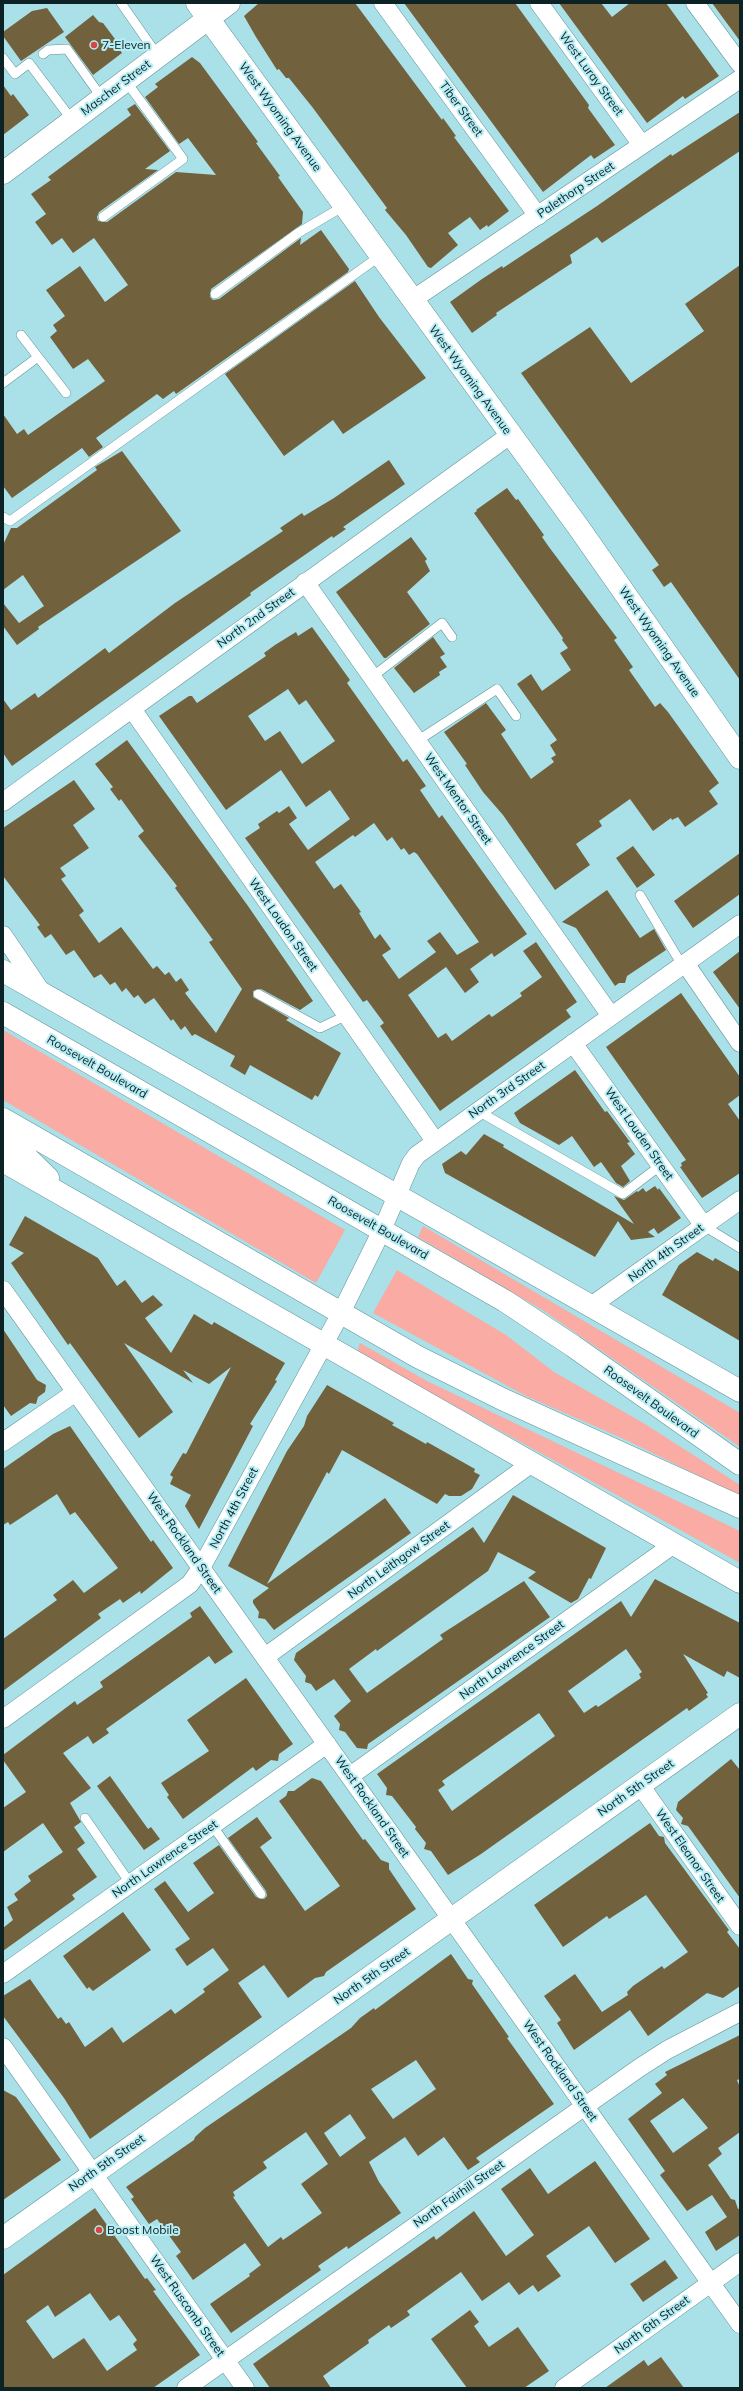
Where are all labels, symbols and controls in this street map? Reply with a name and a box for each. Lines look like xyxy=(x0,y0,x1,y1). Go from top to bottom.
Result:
street label: West Luray Street xyxy=(556,29,626,119)
place label: 7-Eleven xyxy=(102,38,151,52)
marker: 7-Eleven xyxy=(89,40,99,50)
street label: Mascher Street xyxy=(78,57,154,119)
street label: West Wyoming Avenue xyxy=(236,60,324,174)
street label: Tiber Street xyxy=(436,79,486,139)
street label: Palethorp Street xyxy=(535,159,617,221)
street label: West Wyoming Avenue xyxy=(426,323,514,437)
street label: West Wyoming Avenue xyxy=(615,584,703,700)
street label: North 2nd Street xyxy=(214,585,298,651)
street label: West Mentor Street xyxy=(421,751,495,847)
street label: West Loudon Street xyxy=(246,876,320,974)
street label: Roosevelt Boulevard xyxy=(44,1032,150,1102)
street label: North 3rd Street xyxy=(466,1058,548,1122)
street label: West Louden Street xyxy=(602,1085,676,1183)
street label: Roosevelt Boulevard xyxy=(325,1193,431,1263)
street label: North 4th Street xyxy=(626,1221,706,1285)
street label: Roosevelt Boulevard xyxy=(601,1363,701,1441)
street label: North 4th Street xyxy=(207,1465,261,1551)
street label: West Rockland Street xyxy=(144,1490,224,1596)
street label: North Leithgow Street xyxy=(345,1518,453,1602)
street label: North Lawrence Street xyxy=(457,1617,567,1703)
street label: West Rockland Street xyxy=(332,1754,412,1860)
street label: North 5th Street xyxy=(595,1756,677,1820)
street label: West Eleanor Street xyxy=(652,1807,728,1905)
street label: North Lawrence Street xyxy=(109,1817,221,1901)
street label: North 5th Street xyxy=(331,1944,413,2008)
street label: West Rockland Street xyxy=(520,2018,600,2124)
street label: North 5th Street xyxy=(66,2131,148,2195)
street label: North Fairhill Street xyxy=(411,2157,507,2231)
place label: Boost Mobile xyxy=(107,2223,179,2237)
marker: Boost Mobile xyxy=(94,2225,104,2235)
street label: West Ruscomb Street xyxy=(147,2253,227,2359)
street label: North 6th Street xyxy=(612,2293,692,2357)

